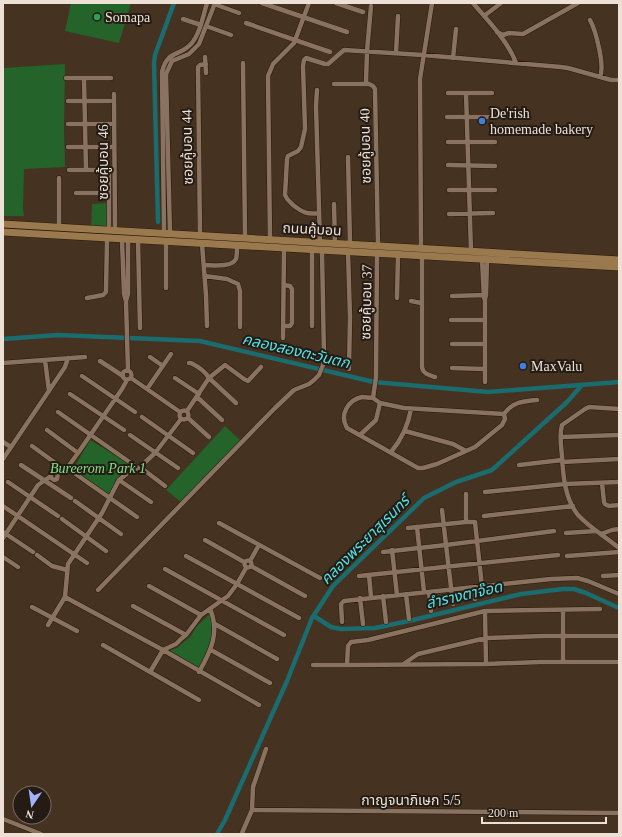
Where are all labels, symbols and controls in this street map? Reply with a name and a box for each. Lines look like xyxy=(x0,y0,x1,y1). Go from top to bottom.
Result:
place label: Somapa xyxy=(105,10,151,25)
marker: Somapa xyxy=(92,12,102,22)
place label: De'rish homemade bakery xyxy=(490,106,593,137)
street label: ซอยคู้บอน 40 xyxy=(357,108,375,184)
street label: ซอยคู้บอน 44 xyxy=(179,109,197,185)
marker: De'rish homemade bakery xyxy=(477,116,487,126)
street label: ซอยคู้บอน 46 xyxy=(96,124,112,200)
street label: ถนนคู้บอน xyxy=(282,220,342,240)
street label: ซอยคู้บอน 37 xyxy=(358,264,376,340)
water label: คลองสองตะวันตก xyxy=(241,331,352,371)
place label: MaxValu xyxy=(531,359,582,374)
marker: MaxValu xyxy=(518,361,528,371)
park label: Bureerom Park 1 xyxy=(50,461,146,476)
water label: คลองพระยาสุเรนทร์ xyxy=(318,490,416,588)
water label: ลำรางตาจ๊อด xyxy=(424,578,504,612)
north arrow xyxy=(12,785,52,825)
street label: กาญจนาภิเษก 5/5 xyxy=(361,793,461,808)
scale bar xyxy=(482,799,606,825)
text: 200 m xyxy=(488,806,519,820)
text: N xyxy=(24,808,35,821)

